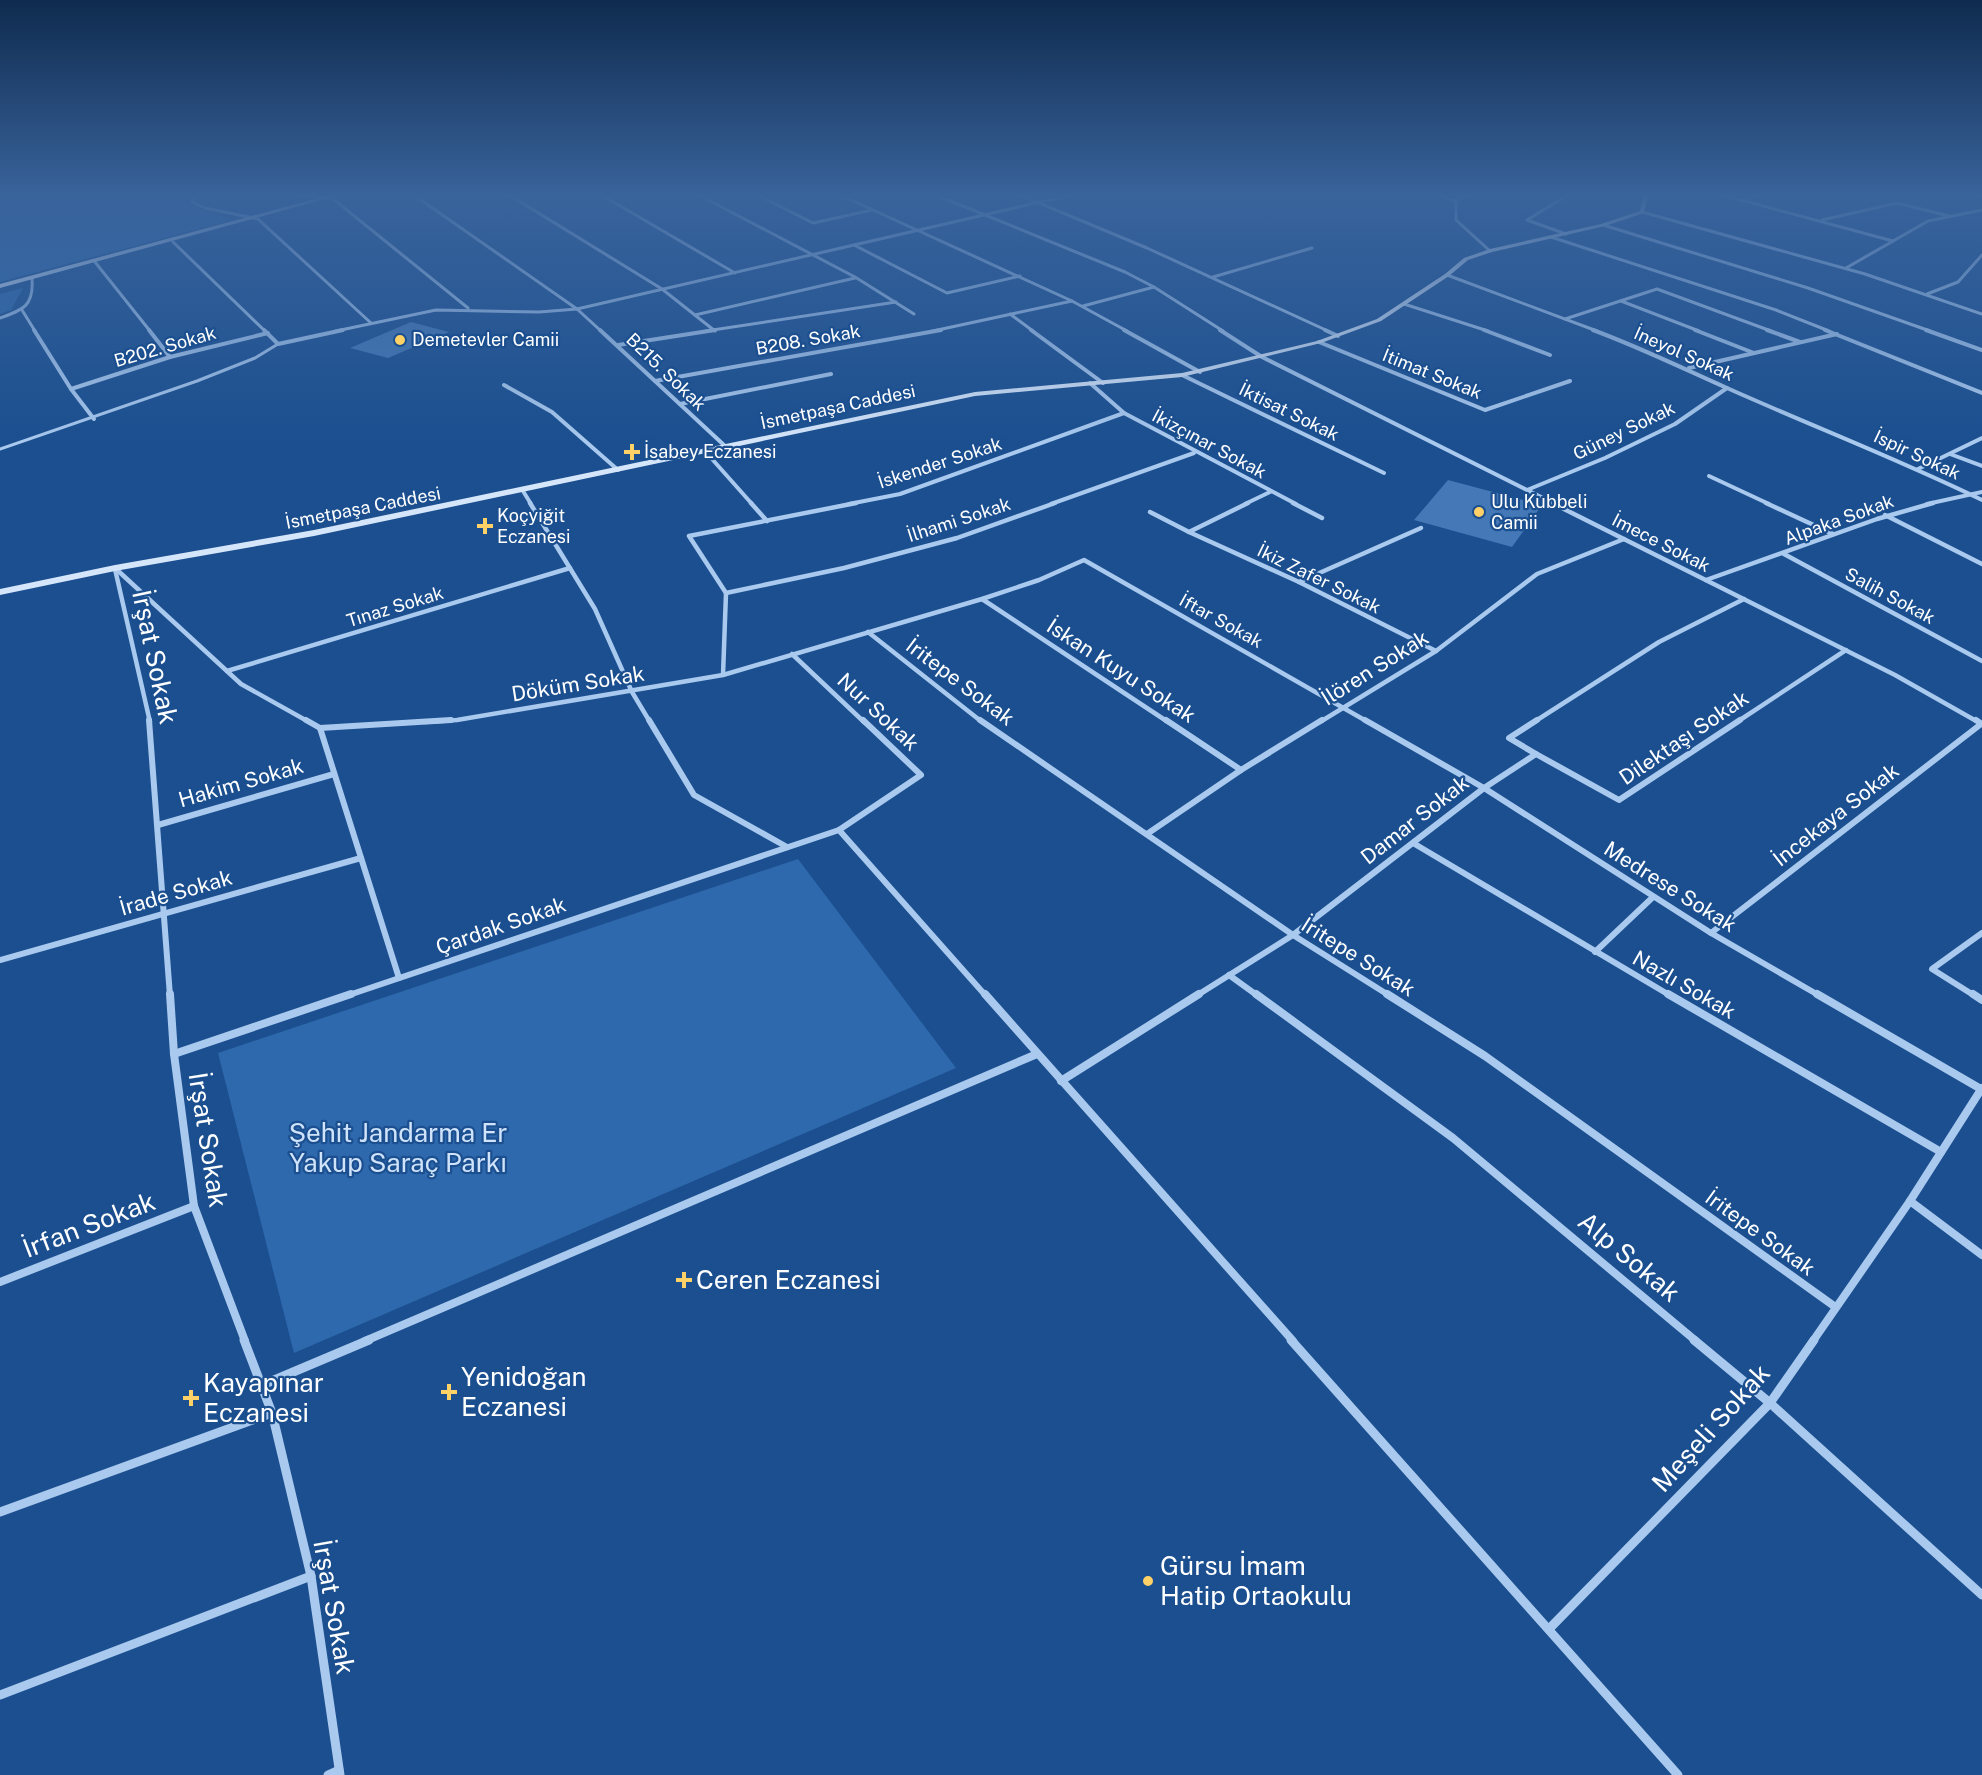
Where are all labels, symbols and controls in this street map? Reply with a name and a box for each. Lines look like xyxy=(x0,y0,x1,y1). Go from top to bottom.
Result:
street label: B208. Sokak xyxy=(754,320,862,359)
street label: İneyol Sokak xyxy=(1631,321,1738,385)
street label: B202. Sokak xyxy=(111,322,218,371)
place label: Demetevler Camii xyxy=(412,329,559,350)
street label: B215. Sokak xyxy=(622,329,710,415)
marker: Demetevler Camii xyxy=(393,333,407,347)
street label: İtimat Sokak xyxy=(1379,343,1485,403)
street label: İktisat Sokak xyxy=(1236,377,1343,445)
street label: İsmetpaşa Caddesi xyxy=(758,379,917,433)
street label: Güney Sokak xyxy=(1570,397,1678,464)
street label: İkizçınar Sokak xyxy=(1149,404,1270,482)
street label: İspir Sokak xyxy=(1871,424,1964,484)
street label: İskender Sokak xyxy=(875,432,1004,492)
place label: İsabey Eczanesi xyxy=(644,440,776,462)
marker: İsabey Eczanesi xyxy=(625,445,639,459)
street label: İsmetpaşa Caddesi xyxy=(283,481,442,533)
street label: Alpaka Sokak xyxy=(1781,490,1896,549)
place label: Ulu Kubbeli Camii xyxy=(1491,491,1587,533)
street label: İlhami Sokak xyxy=(904,492,1013,546)
place label: Koçyiğit Eczanesi xyxy=(497,505,570,547)
marker: Ulu Kubbeli Camii xyxy=(1472,505,1486,519)
street label: İmece Sokak xyxy=(1609,508,1714,576)
marker: Koçyiğit Eczanesi xyxy=(478,519,492,533)
street label: İkiz Zafer Sokak xyxy=(1254,539,1385,618)
street label: Salih Sokak xyxy=(1842,563,1939,628)
street label: Tınaz Sokak xyxy=(344,582,446,631)
street label: İrşat Sokak xyxy=(126,587,185,727)
street label: İftar Sokak xyxy=(1176,588,1267,652)
street label: İskan Kuyu Sokak xyxy=(1042,613,1200,728)
street label: İlören Sokak xyxy=(1317,625,1433,710)
street label: İritepe Sokak xyxy=(901,633,1020,731)
street label: Döküm Sokak xyxy=(510,661,646,706)
street label: Nur Sokak xyxy=(832,668,924,756)
street label: Dilektaşı Sokak xyxy=(1614,685,1753,790)
street label: Hakim Sokak xyxy=(175,753,306,812)
street label: İncekaya Sokak xyxy=(1768,758,1904,871)
street label: Damar Sokak xyxy=(1356,770,1474,870)
street label: Medrese Sokak xyxy=(1600,836,1741,937)
street label: İrade Sokak xyxy=(117,865,235,920)
street label: Çardak Sokak xyxy=(433,892,569,959)
street label: İritepe Sokak xyxy=(1297,912,1420,1002)
street label: Nazlı Sokak xyxy=(1628,945,1740,1024)
street label: İrşat Sokak xyxy=(183,1070,234,1210)
park label: Şehit Jandarma Er Yakup Saraç Parkı xyxy=(289,1117,507,1178)
street label: İritepe Sokak xyxy=(1701,1184,1820,1281)
street label: İrfan Sokak xyxy=(18,1185,159,1264)
street label: Alp Sokak xyxy=(1572,1205,1686,1308)
place label: Ceren Eczanesi xyxy=(696,1264,881,1295)
marker: Ceren Eczanesi xyxy=(677,1273,691,1287)
street label: Meşeli Sokak xyxy=(1645,1357,1776,1498)
place label: Yenidoğan Eczanesi xyxy=(461,1361,587,1422)
place label: Kayapınar Eczanesi xyxy=(203,1367,324,1428)
marker: Yenidoğan Eczanesi xyxy=(442,1385,456,1399)
marker: Kayapınar Eczanesi xyxy=(184,1391,198,1405)
street label: İrşat Sokak xyxy=(307,1537,362,1677)
place label: Gürsu İmam Hatip Ortaokulu xyxy=(1160,1550,1352,1611)
marker: Gürsu İmam Hatip Ortaokulu xyxy=(1141,1574,1155,1588)

